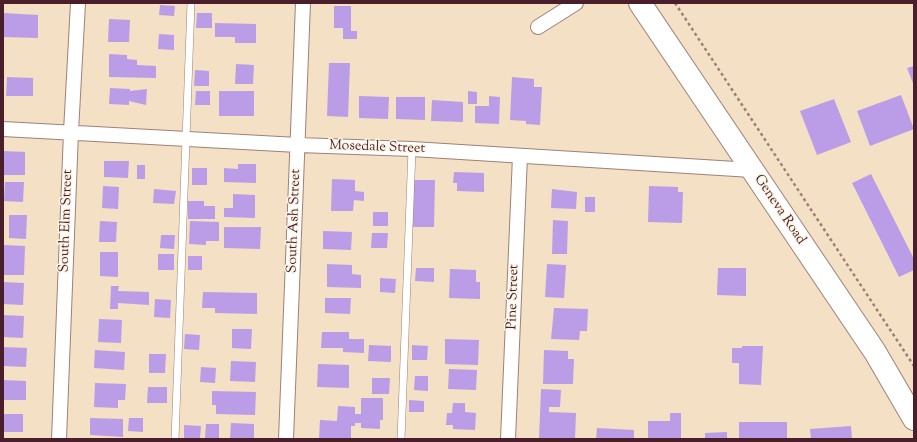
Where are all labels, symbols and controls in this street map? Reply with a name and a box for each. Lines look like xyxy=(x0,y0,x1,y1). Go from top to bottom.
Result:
street label: Mosedale Street xyxy=(329,138,425,158)
street label: South Elm Street xyxy=(57,169,77,273)
street label: South Ash Street xyxy=(285,169,305,273)
street label: Geneva Road xyxy=(749,172,809,248)
street label: Pine Street xyxy=(504,264,524,330)

